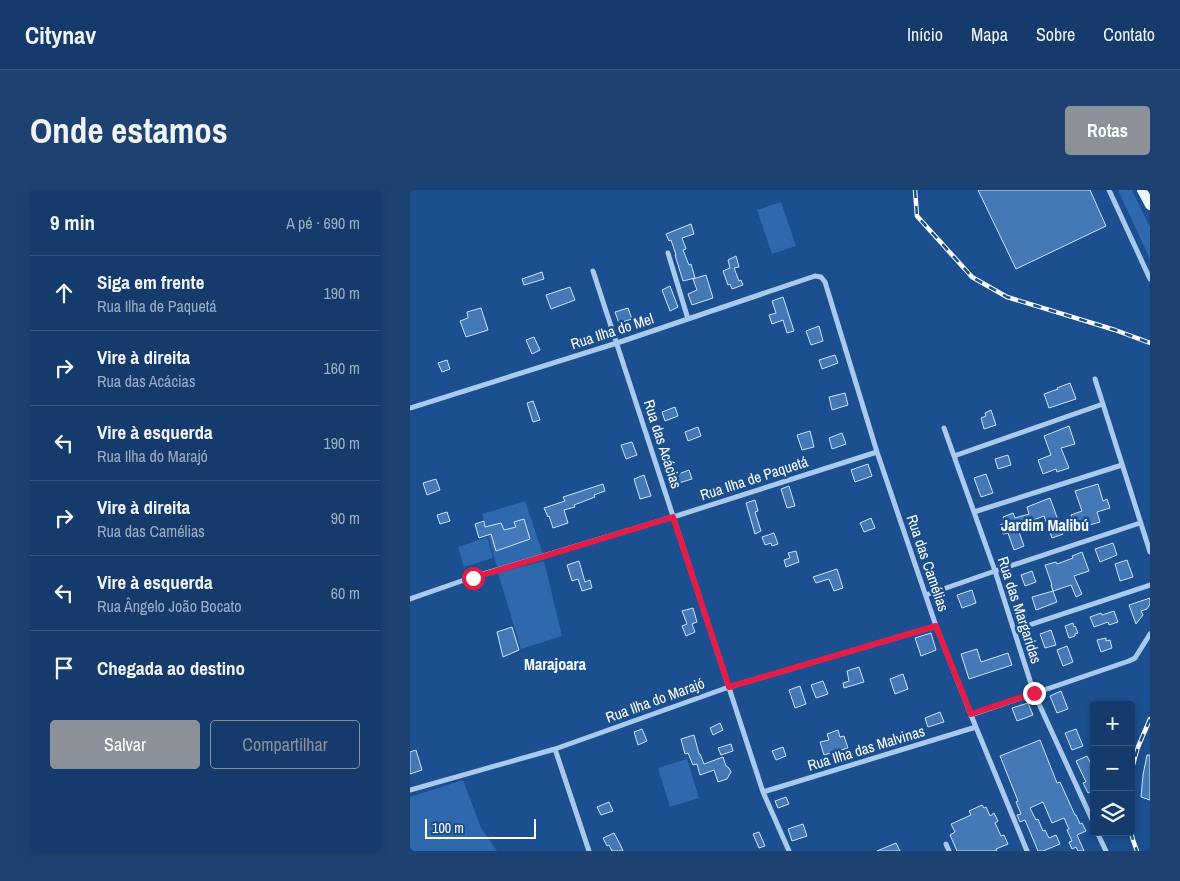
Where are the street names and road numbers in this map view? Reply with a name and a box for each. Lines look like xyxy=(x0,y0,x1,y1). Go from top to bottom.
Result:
street label: Rua Ilha do Mel xyxy=(568,308,656,354)
street label: Rua das Acácias xyxy=(639,397,687,491)
street label: Rua Ilha de Paquetá xyxy=(697,451,811,505)
street label: Rua das Camélias xyxy=(902,512,954,614)
street label: Rua das Margaridas xyxy=(993,554,1047,666)
street label: Rua Ilha do Marajó xyxy=(603,672,708,728)
street label: Rua Ilha das Malvinas xyxy=(805,720,927,776)

